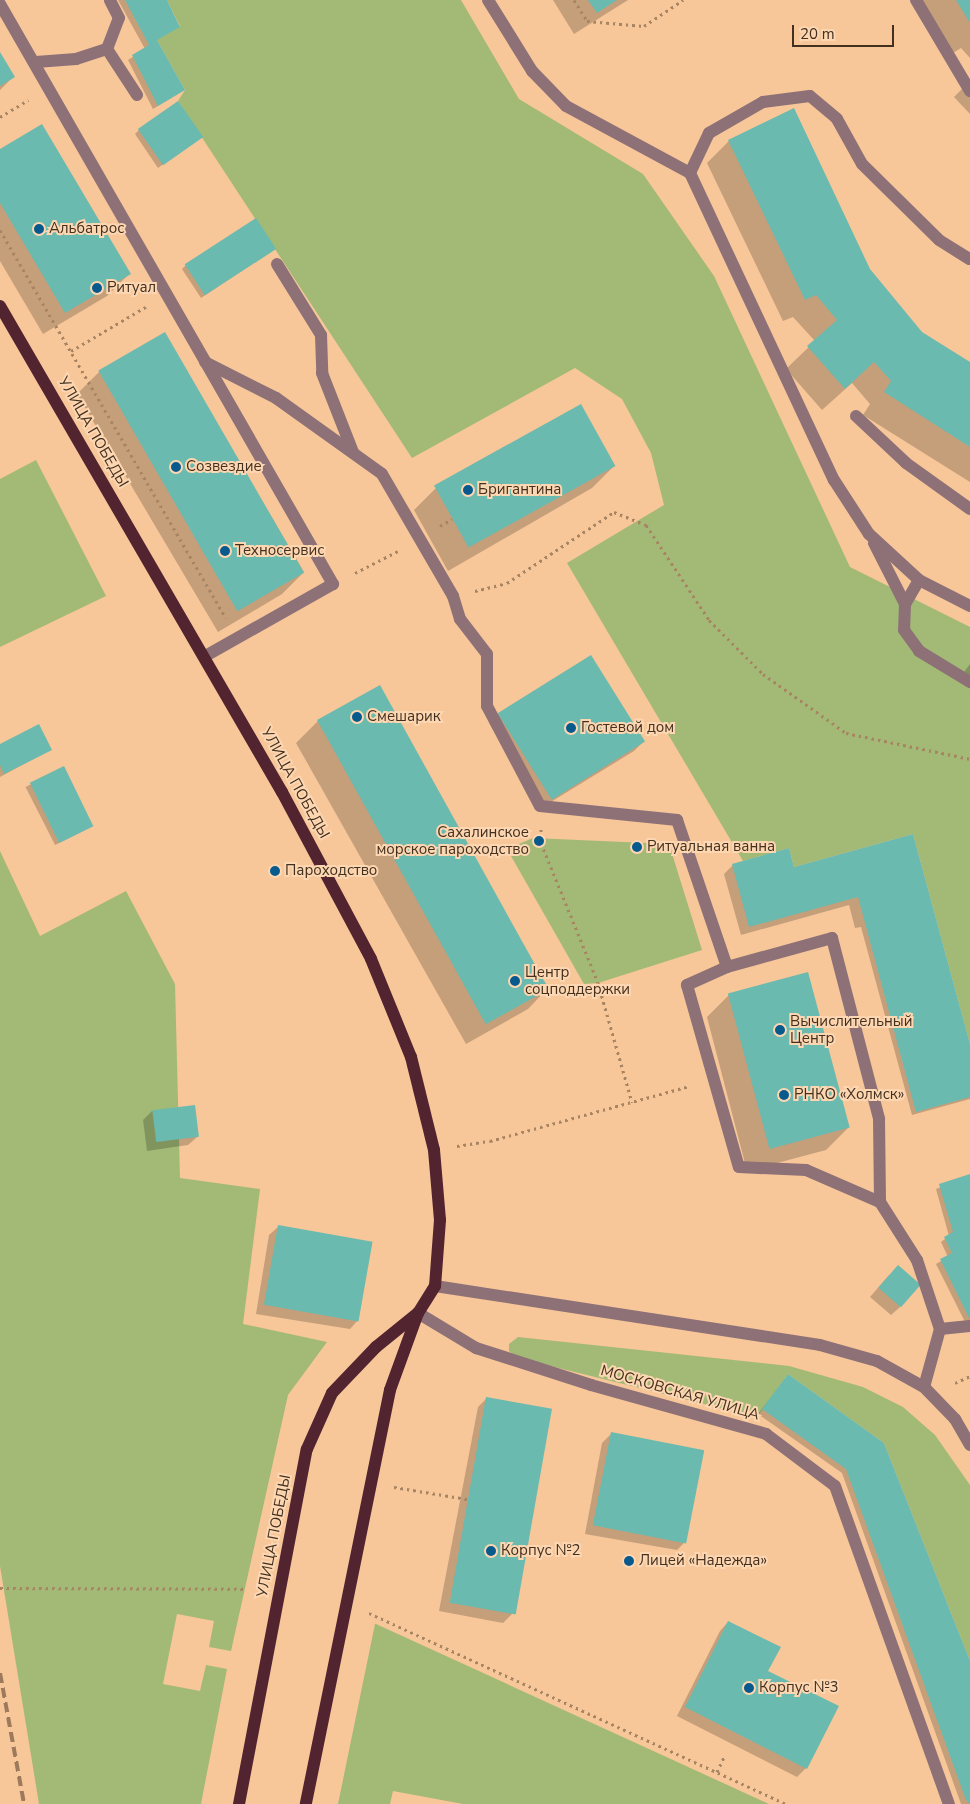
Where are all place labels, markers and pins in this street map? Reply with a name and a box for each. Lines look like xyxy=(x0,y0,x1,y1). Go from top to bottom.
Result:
place label: Альбатрос xyxy=(49,220,124,238)
marker: Альбатрос xyxy=(33,223,45,235)
place label: Ритуал xyxy=(107,279,156,297)
marker: Ритуал xyxy=(91,282,103,294)
place label: Созвездие xyxy=(186,458,262,476)
marker: Созвездие xyxy=(170,461,182,473)
place label: Бригантина xyxy=(478,481,561,499)
marker: Бригантина xyxy=(462,484,474,496)
place label: Техносервис xyxy=(235,542,324,560)
marker: Техносервис xyxy=(219,545,231,557)
place label: Смешарик xyxy=(367,708,441,726)
marker: Смешарик xyxy=(351,711,363,723)
place label: Гостевой дом xyxy=(581,719,674,737)
marker: Гостевой дом xyxy=(565,722,577,734)
place label: Сахалинское морское пароходство xyxy=(376,823,529,858)
marker: Сахалинское морское пароходство xyxy=(533,835,545,847)
place label: Ритуальная ванна xyxy=(647,838,775,856)
marker: Ритуальная ванна xyxy=(631,841,643,853)
place label: Пароходство xyxy=(285,862,377,880)
marker: Пароходство xyxy=(269,865,281,877)
place label: Центр соцподдержки xyxy=(525,963,630,998)
marker: Центр соцподдержки xyxy=(509,975,521,987)
place label: Вычислительный Центр xyxy=(790,1012,913,1047)
marker: Вычислительный Центр xyxy=(774,1024,786,1036)
place label: РНКО «Холмск» xyxy=(794,1086,904,1104)
marker: РНКО «Холмск» xyxy=(778,1089,790,1101)
place label: Корпус №2 xyxy=(501,1542,581,1560)
marker: Корпус №2 xyxy=(485,1545,497,1557)
place label: Лицей «Надежда» xyxy=(639,1552,767,1570)
marker: Лицей «Надежда» xyxy=(623,1555,635,1567)
place label: Корпус №3 xyxy=(759,1679,839,1697)
marker: Корпус №3 xyxy=(743,1682,755,1694)

